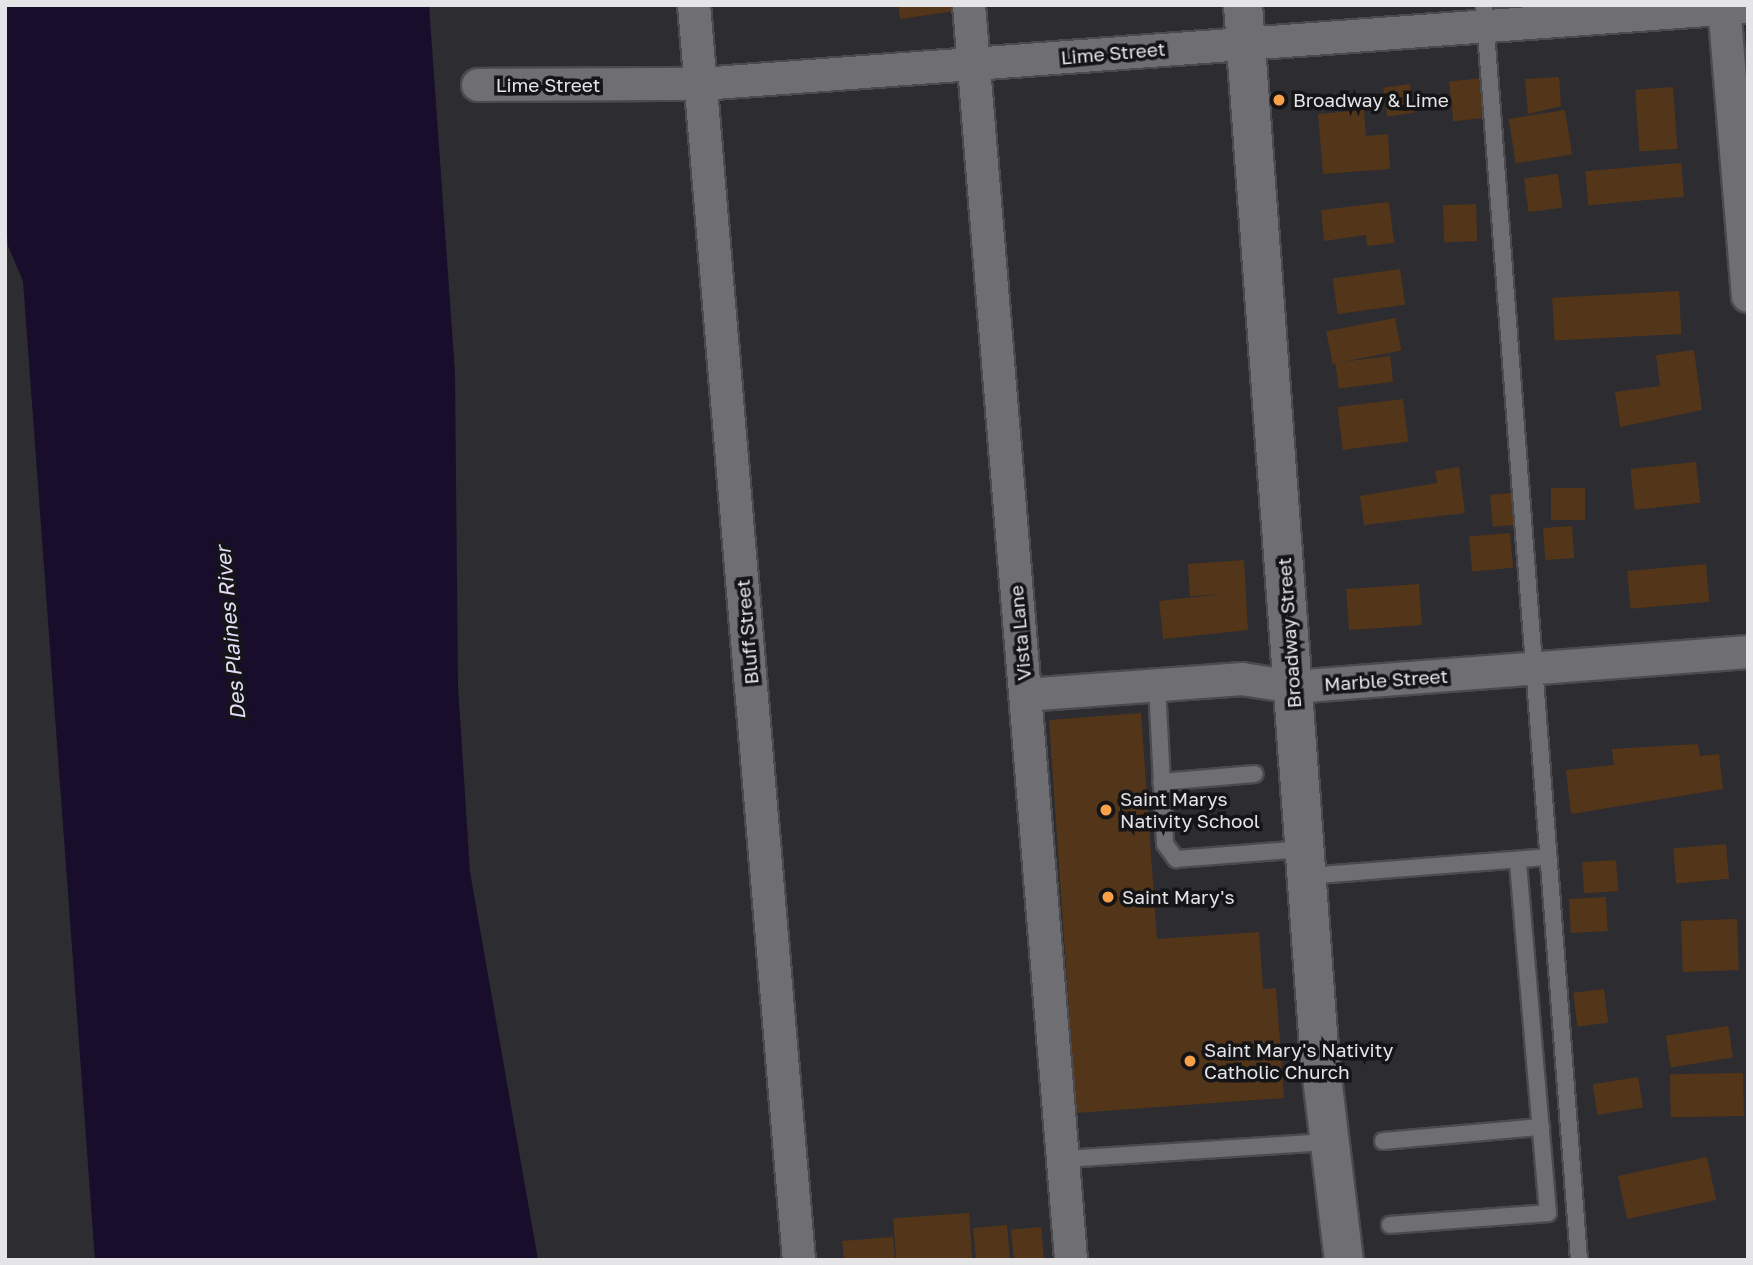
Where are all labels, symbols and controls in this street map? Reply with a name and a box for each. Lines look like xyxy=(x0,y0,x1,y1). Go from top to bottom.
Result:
street label: Lime Street xyxy=(1060,37,1166,69)
street label: Lime Street xyxy=(496,74,600,96)
place label: Broadway & Lime xyxy=(1293,89,1449,111)
marker: Broadway & Lime xyxy=(1271,92,1287,108)
water label: Des Plaines River xyxy=(210,545,250,721)
street label: Broadway Street xyxy=(1272,557,1306,709)
street label: Bluff Street xyxy=(731,579,763,685)
street label: Vista Lane xyxy=(1004,584,1036,682)
street label: Marble Street xyxy=(1323,664,1449,696)
place label: Saint Marys Nativity School xyxy=(1120,788,1260,832)
marker: Saint Marys Nativity School xyxy=(1098,802,1114,818)
place label: Saint Mary's xyxy=(1122,886,1235,908)
marker: Saint Mary's xyxy=(1100,889,1116,905)
place label: Saint Mary's Nativity Catholic Church xyxy=(1204,1039,1393,1083)
marker: Saint Mary's Nativity Catholic Church xyxy=(1182,1053,1198,1069)

